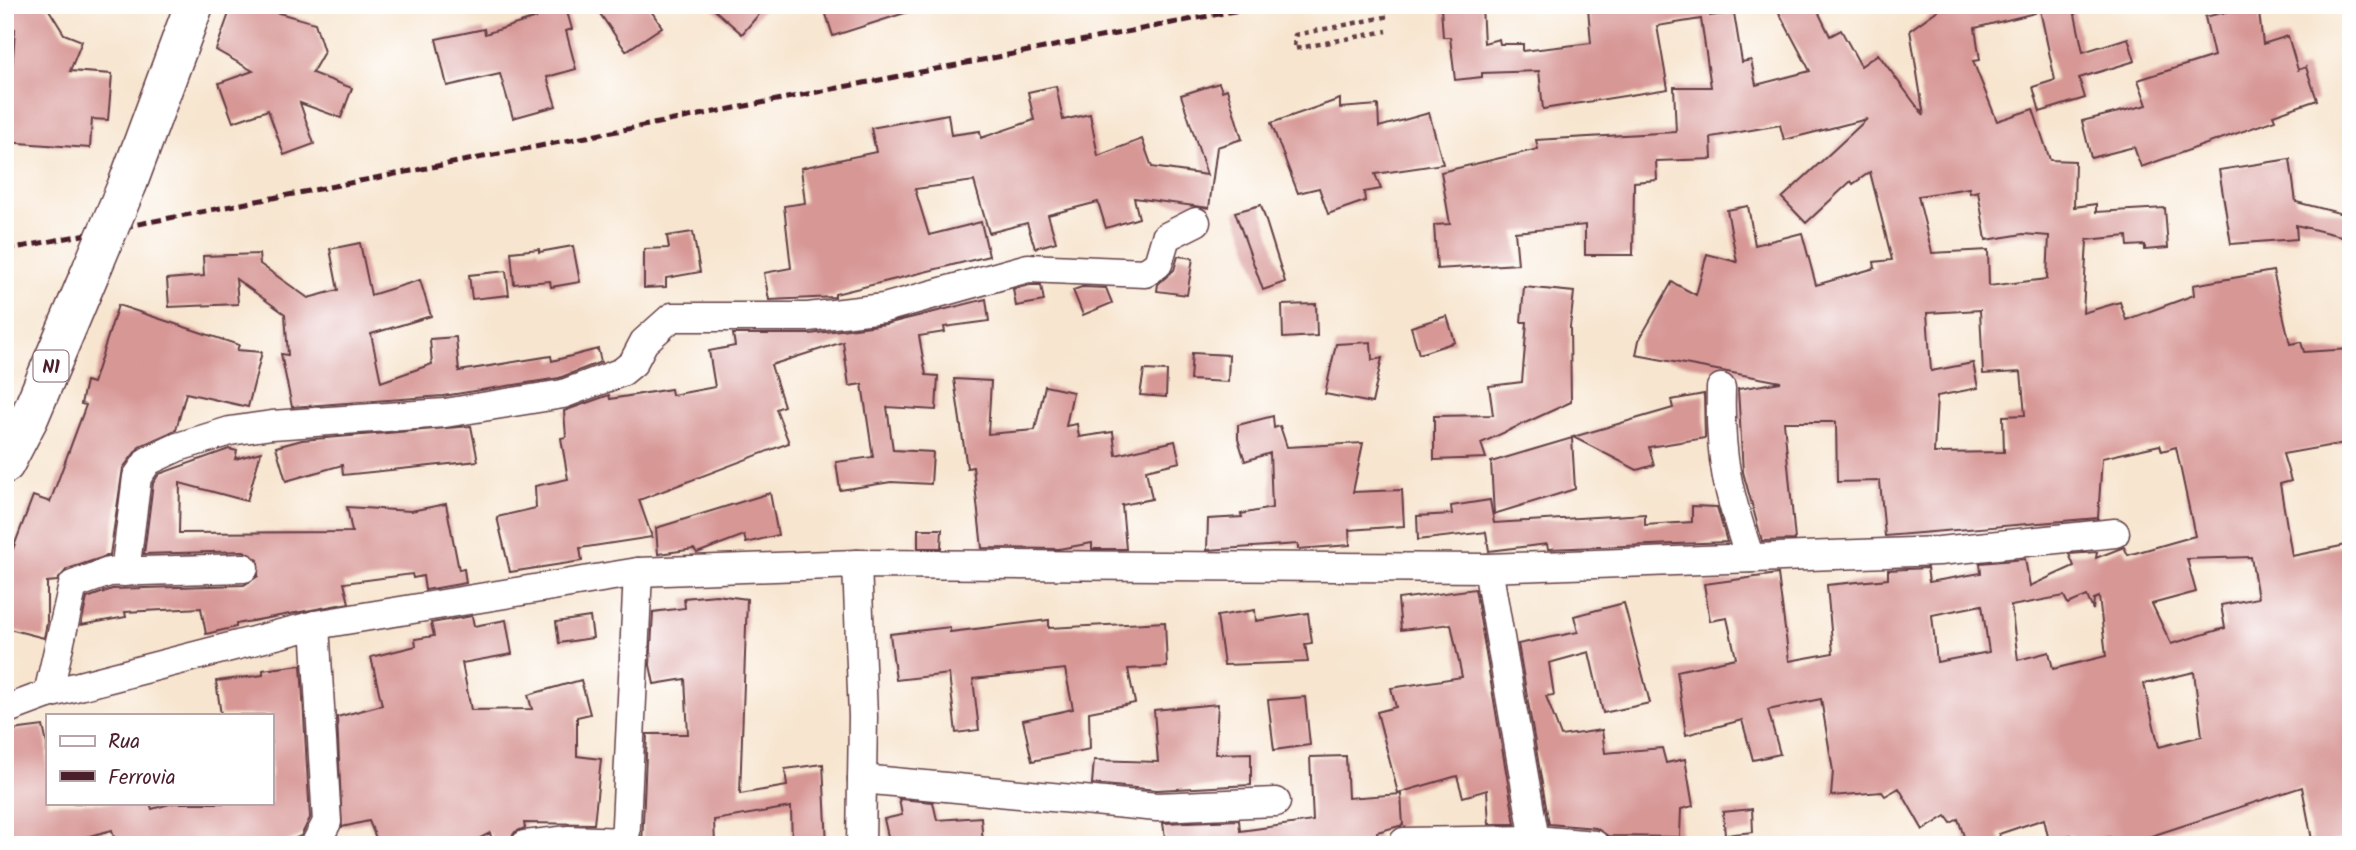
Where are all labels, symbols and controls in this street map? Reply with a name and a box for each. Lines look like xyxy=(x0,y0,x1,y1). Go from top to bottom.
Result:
road number: N1 xyxy=(34,350,68,382)
legend xyxy=(46,714,273,804)
text: Rua xyxy=(108,726,140,759)
text: Ferrovia xyxy=(108,762,176,795)

